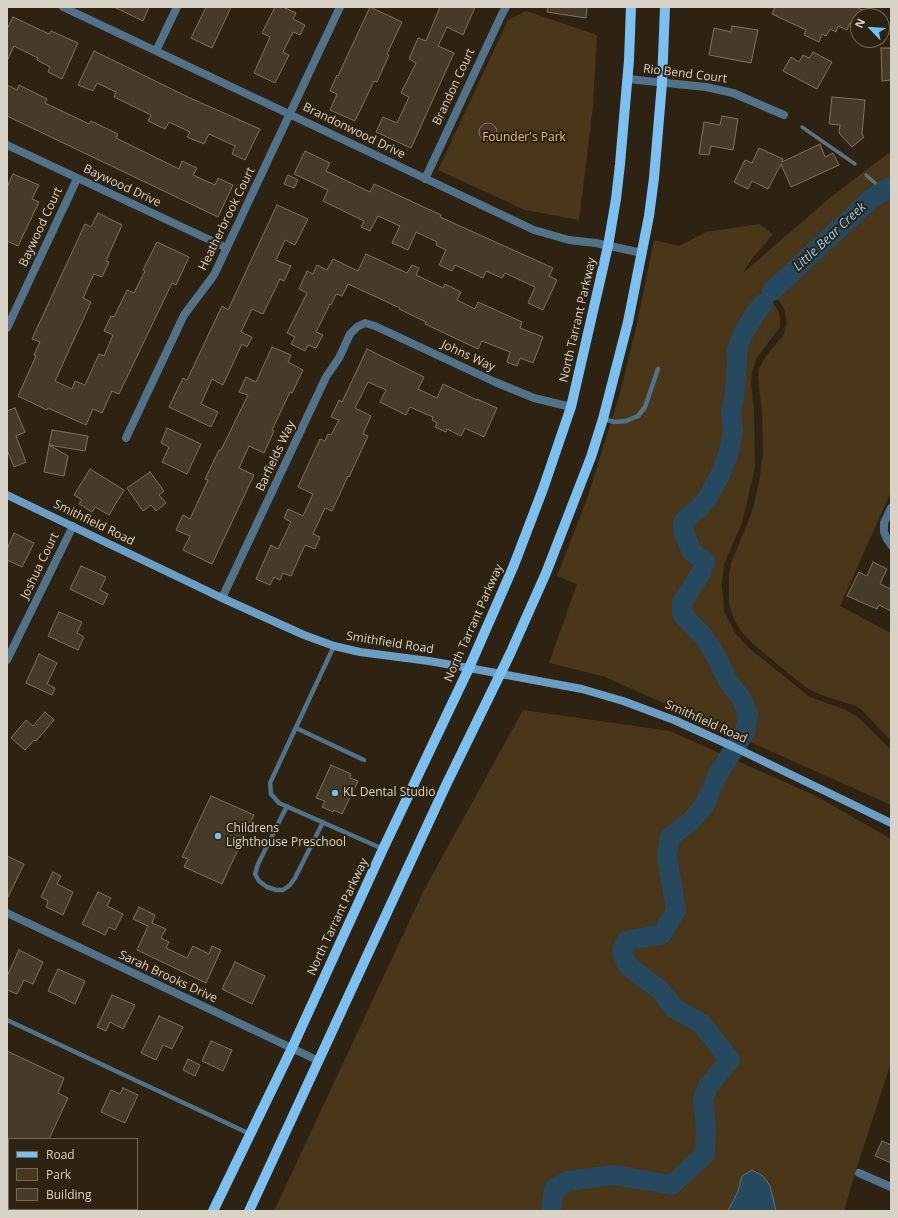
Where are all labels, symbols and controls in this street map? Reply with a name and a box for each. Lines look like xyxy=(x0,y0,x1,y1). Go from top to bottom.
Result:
north arrow xyxy=(850,8,890,48)
text: N xyxy=(851,16,868,30)
street label: Brandon Court xyxy=(430,46,478,128)
street label: Rio Bend Court xyxy=(642,62,728,86)
street label: Brandonwood Drive xyxy=(300,100,408,162)
park label: Founder's Park xyxy=(482,131,566,145)
street label: Baywood Drive xyxy=(81,162,163,210)
street label: Heatherbrook Court xyxy=(196,165,258,273)
street label: Baywood Court xyxy=(16,185,66,269)
water label: Little Bear Creek xyxy=(791,199,869,275)
street label: North Tarrant Parkway xyxy=(557,256,599,384)
street label: Johns Way xyxy=(439,337,497,375)
street label: Barfields Way xyxy=(253,418,299,494)
street label: Smithfield Road xyxy=(51,497,137,549)
street label: Joshua Court xyxy=(18,530,62,602)
street label: North Tarrant Parkway xyxy=(441,562,507,684)
street label: Smithfield Road xyxy=(345,629,435,657)
street label: Smithfield Road xyxy=(663,697,749,747)
place label: KL Dental Studio xyxy=(343,786,435,800)
marker: KL Dental Studio xyxy=(330,788,340,798)
place label: Childrens Lighthouse Preschool xyxy=(226,822,346,850)
marker: Childrens Lighthouse Preschool xyxy=(213,831,223,841)
street label: North Tarrant Parkway xyxy=(305,856,371,978)
street label: Sarah Brooks Drive xyxy=(117,948,219,1006)
legend xyxy=(8,1138,138,1210)
text: Road xyxy=(46,1146,75,1163)
text: Park xyxy=(46,1166,71,1183)
text: Building xyxy=(46,1186,91,1203)

